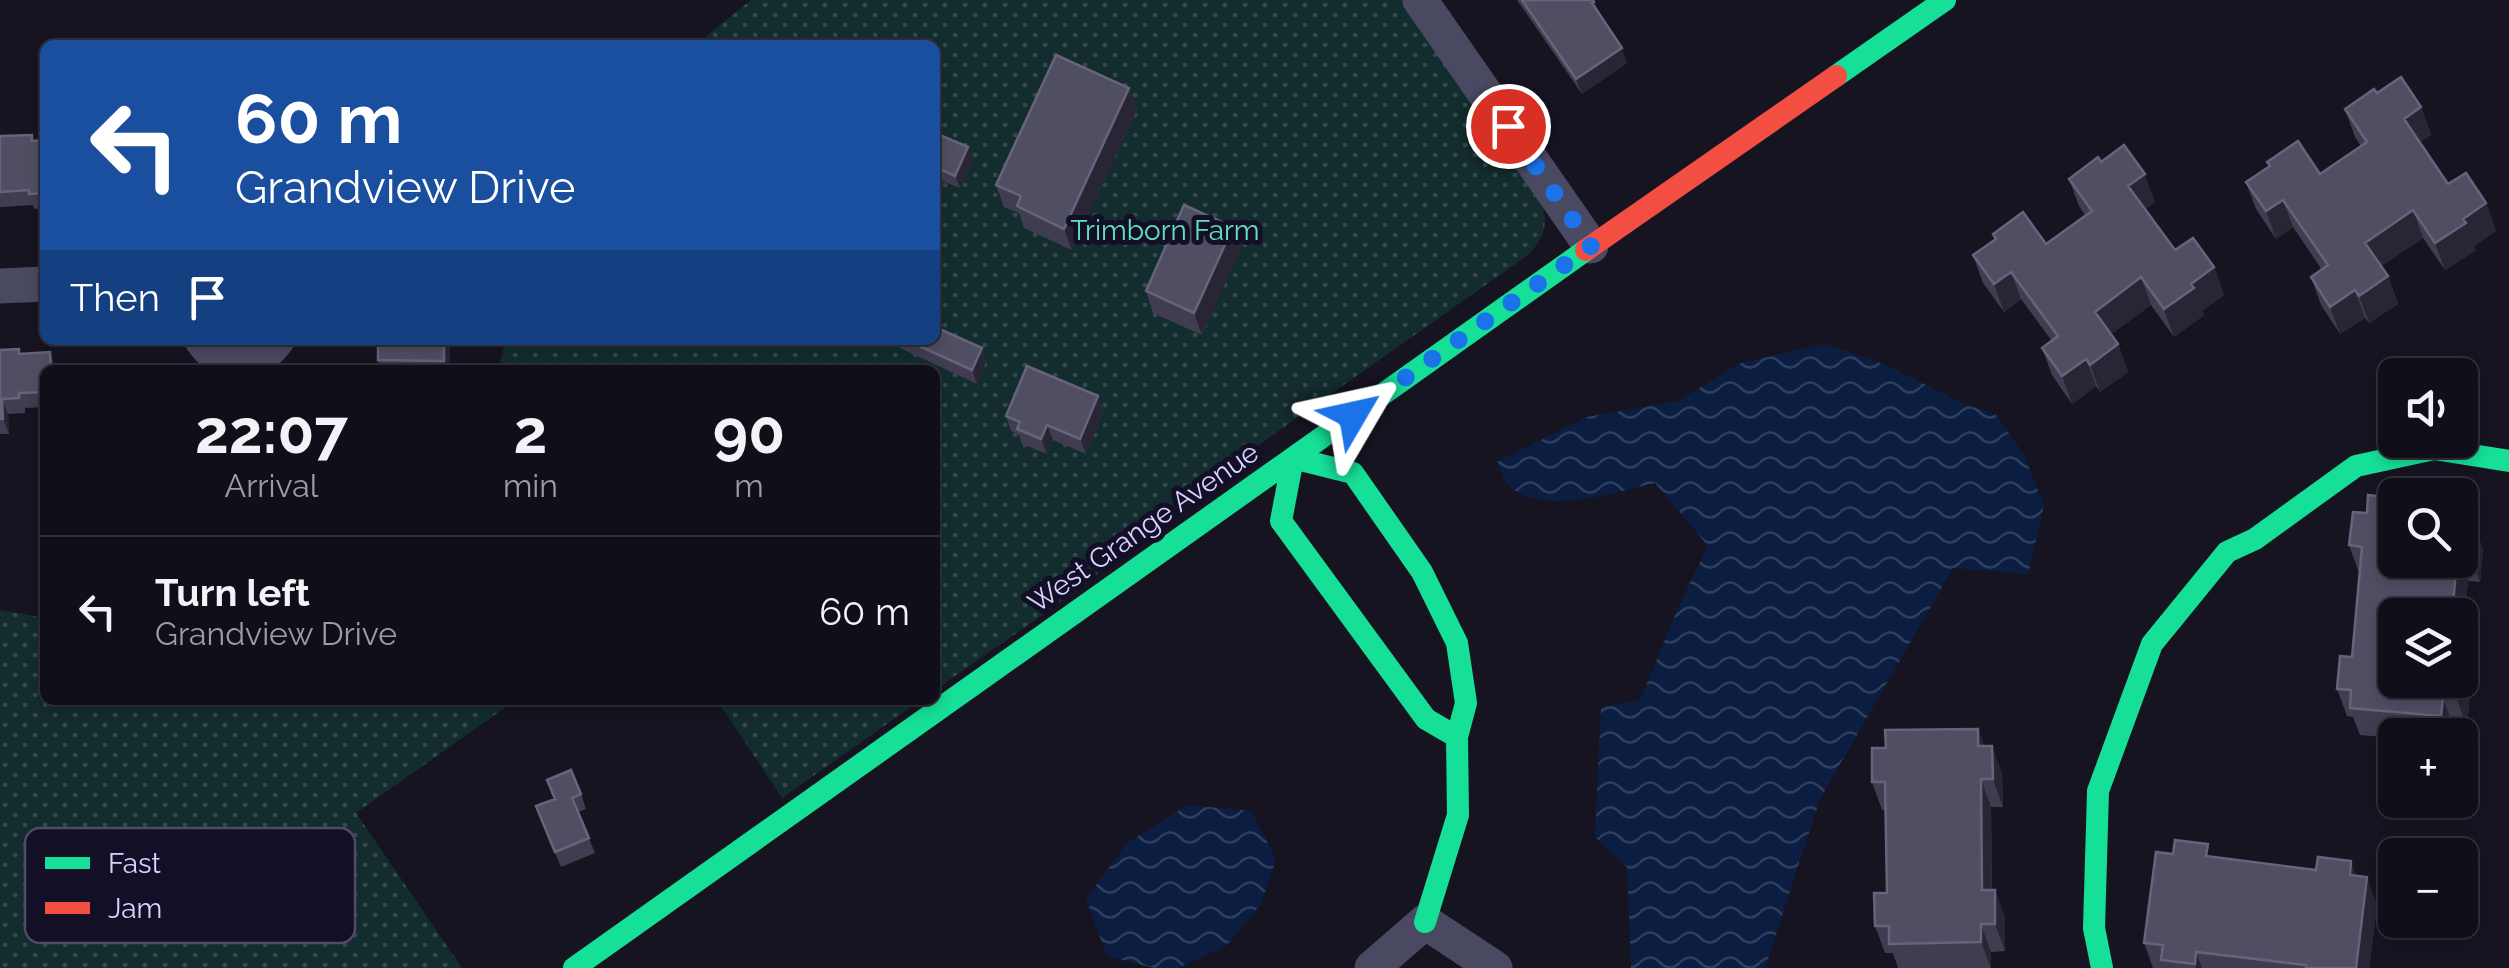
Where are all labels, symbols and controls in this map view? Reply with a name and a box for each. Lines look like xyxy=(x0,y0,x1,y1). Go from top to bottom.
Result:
text: 60 m xyxy=(235,77,402,159)
icon: left xyxy=(70,80,200,210)
pin xyxy=(1466,84,1551,169)
icon: arrive xyxy=(1481,99,1536,154)
text: Grandview Drive xyxy=(235,161,575,214)
park label: Trimborn Farm xyxy=(1071,214,1259,247)
icon: arrive xyxy=(180,270,235,325)
text: Then xyxy=(70,275,160,320)
map controls xyxy=(2378,358,2478,938)
button: sound xyxy=(2378,358,2478,458)
position arrow xyxy=(1301,363,1405,467)
text: 22:07 xyxy=(195,397,348,467)
text: 2 xyxy=(513,397,547,467)
text: 90 xyxy=(713,397,785,467)
street label: West Grange Avenue xyxy=(1022,435,1265,619)
text: Arrival xyxy=(225,467,318,504)
text: min xyxy=(503,467,558,504)
text: m xyxy=(734,467,764,504)
button: search xyxy=(2378,478,2478,578)
text: Turn left xyxy=(155,570,310,615)
icon: left xyxy=(70,584,125,639)
text: 60 m xyxy=(819,589,910,634)
button: layers xyxy=(2378,598,2478,698)
text: Grandview Drive xyxy=(155,615,397,652)
button: + xyxy=(2378,718,2478,818)
legend xyxy=(25,828,355,943)
button: − xyxy=(2378,838,2478,938)
text: Fast xyxy=(108,847,161,880)
text: Jam xyxy=(108,892,162,925)

